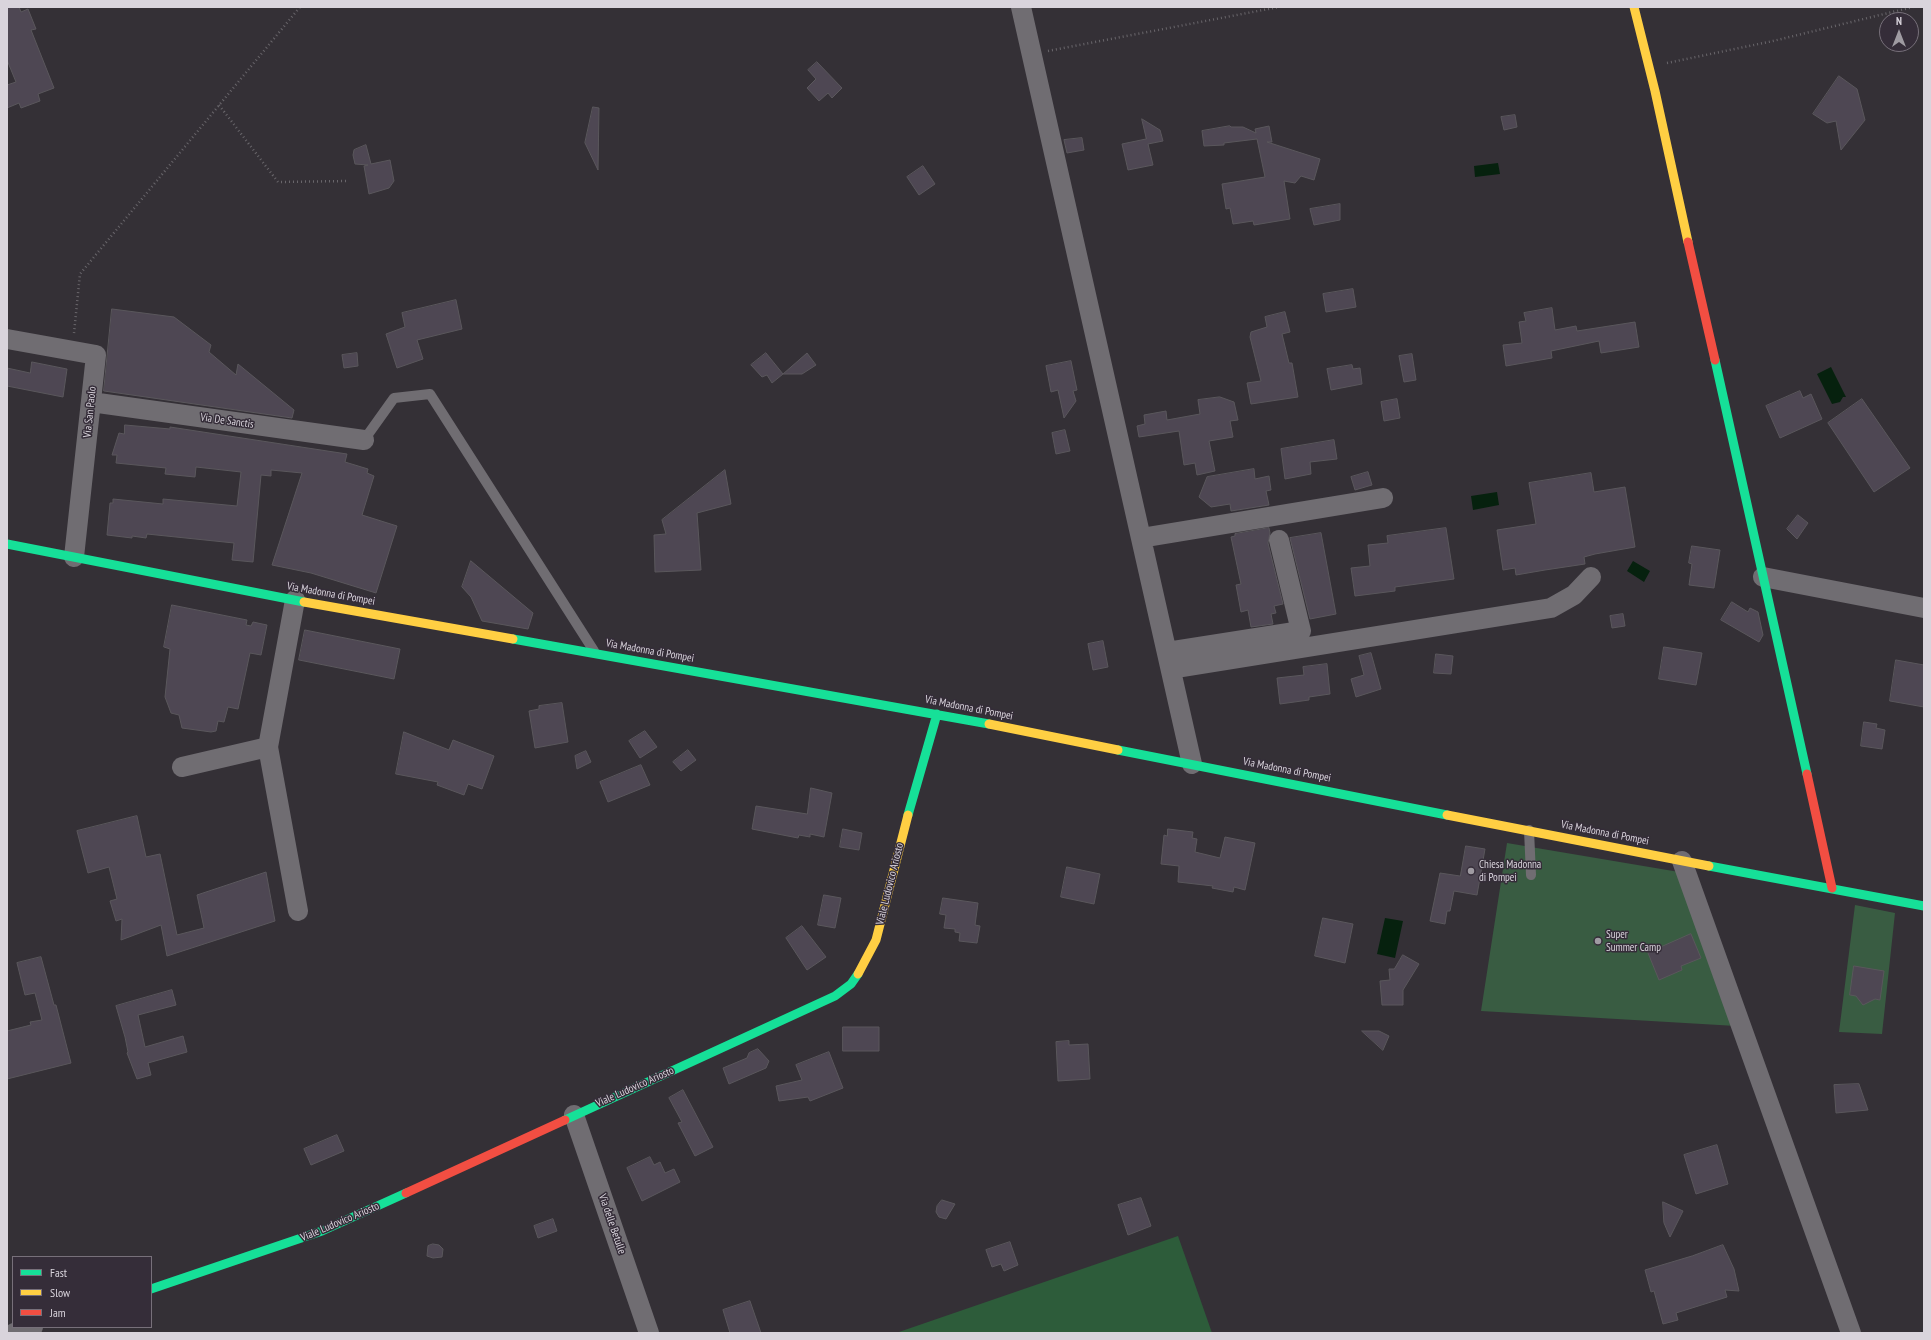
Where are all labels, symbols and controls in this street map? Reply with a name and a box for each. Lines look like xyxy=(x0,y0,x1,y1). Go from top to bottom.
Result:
north arrow xyxy=(1879,12,1919,52)
text: N xyxy=(1896,14,1902,28)
street label: Via San Paolo xyxy=(81,386,99,438)
street label: Via De Sanctis xyxy=(199,411,255,431)
street label: Via Madonna di Pompei xyxy=(286,580,376,608)
street label: Via Madonna di Pompei xyxy=(605,637,695,665)
street label: Via Madonna di Pompei xyxy=(924,693,1014,723)
street label: Via Madonna di Pompei xyxy=(1242,755,1332,785)
street label: Via Madonna di Pompei xyxy=(1560,818,1650,848)
street label: Viale Ludovico Ariosto xyxy=(873,842,907,926)
place label: Chiesa Madonna di Pompei xyxy=(1479,858,1541,884)
marker: Chiesa Madonna di Pompei xyxy=(1466,866,1476,876)
place label: Super Summer Camp xyxy=(1606,928,1661,954)
marker: Super Summer Camp xyxy=(1593,936,1603,946)
street label: Viale Ludovico Ariosto xyxy=(594,1064,676,1110)
street label: Via delle Betulle xyxy=(596,1192,628,1256)
street label: Viale Ludovico Ariosto xyxy=(299,1199,381,1245)
legend xyxy=(12,1256,152,1328)
text: Fast xyxy=(50,1265,67,1280)
text: Slow xyxy=(50,1285,70,1300)
text: Jam xyxy=(50,1305,66,1320)

